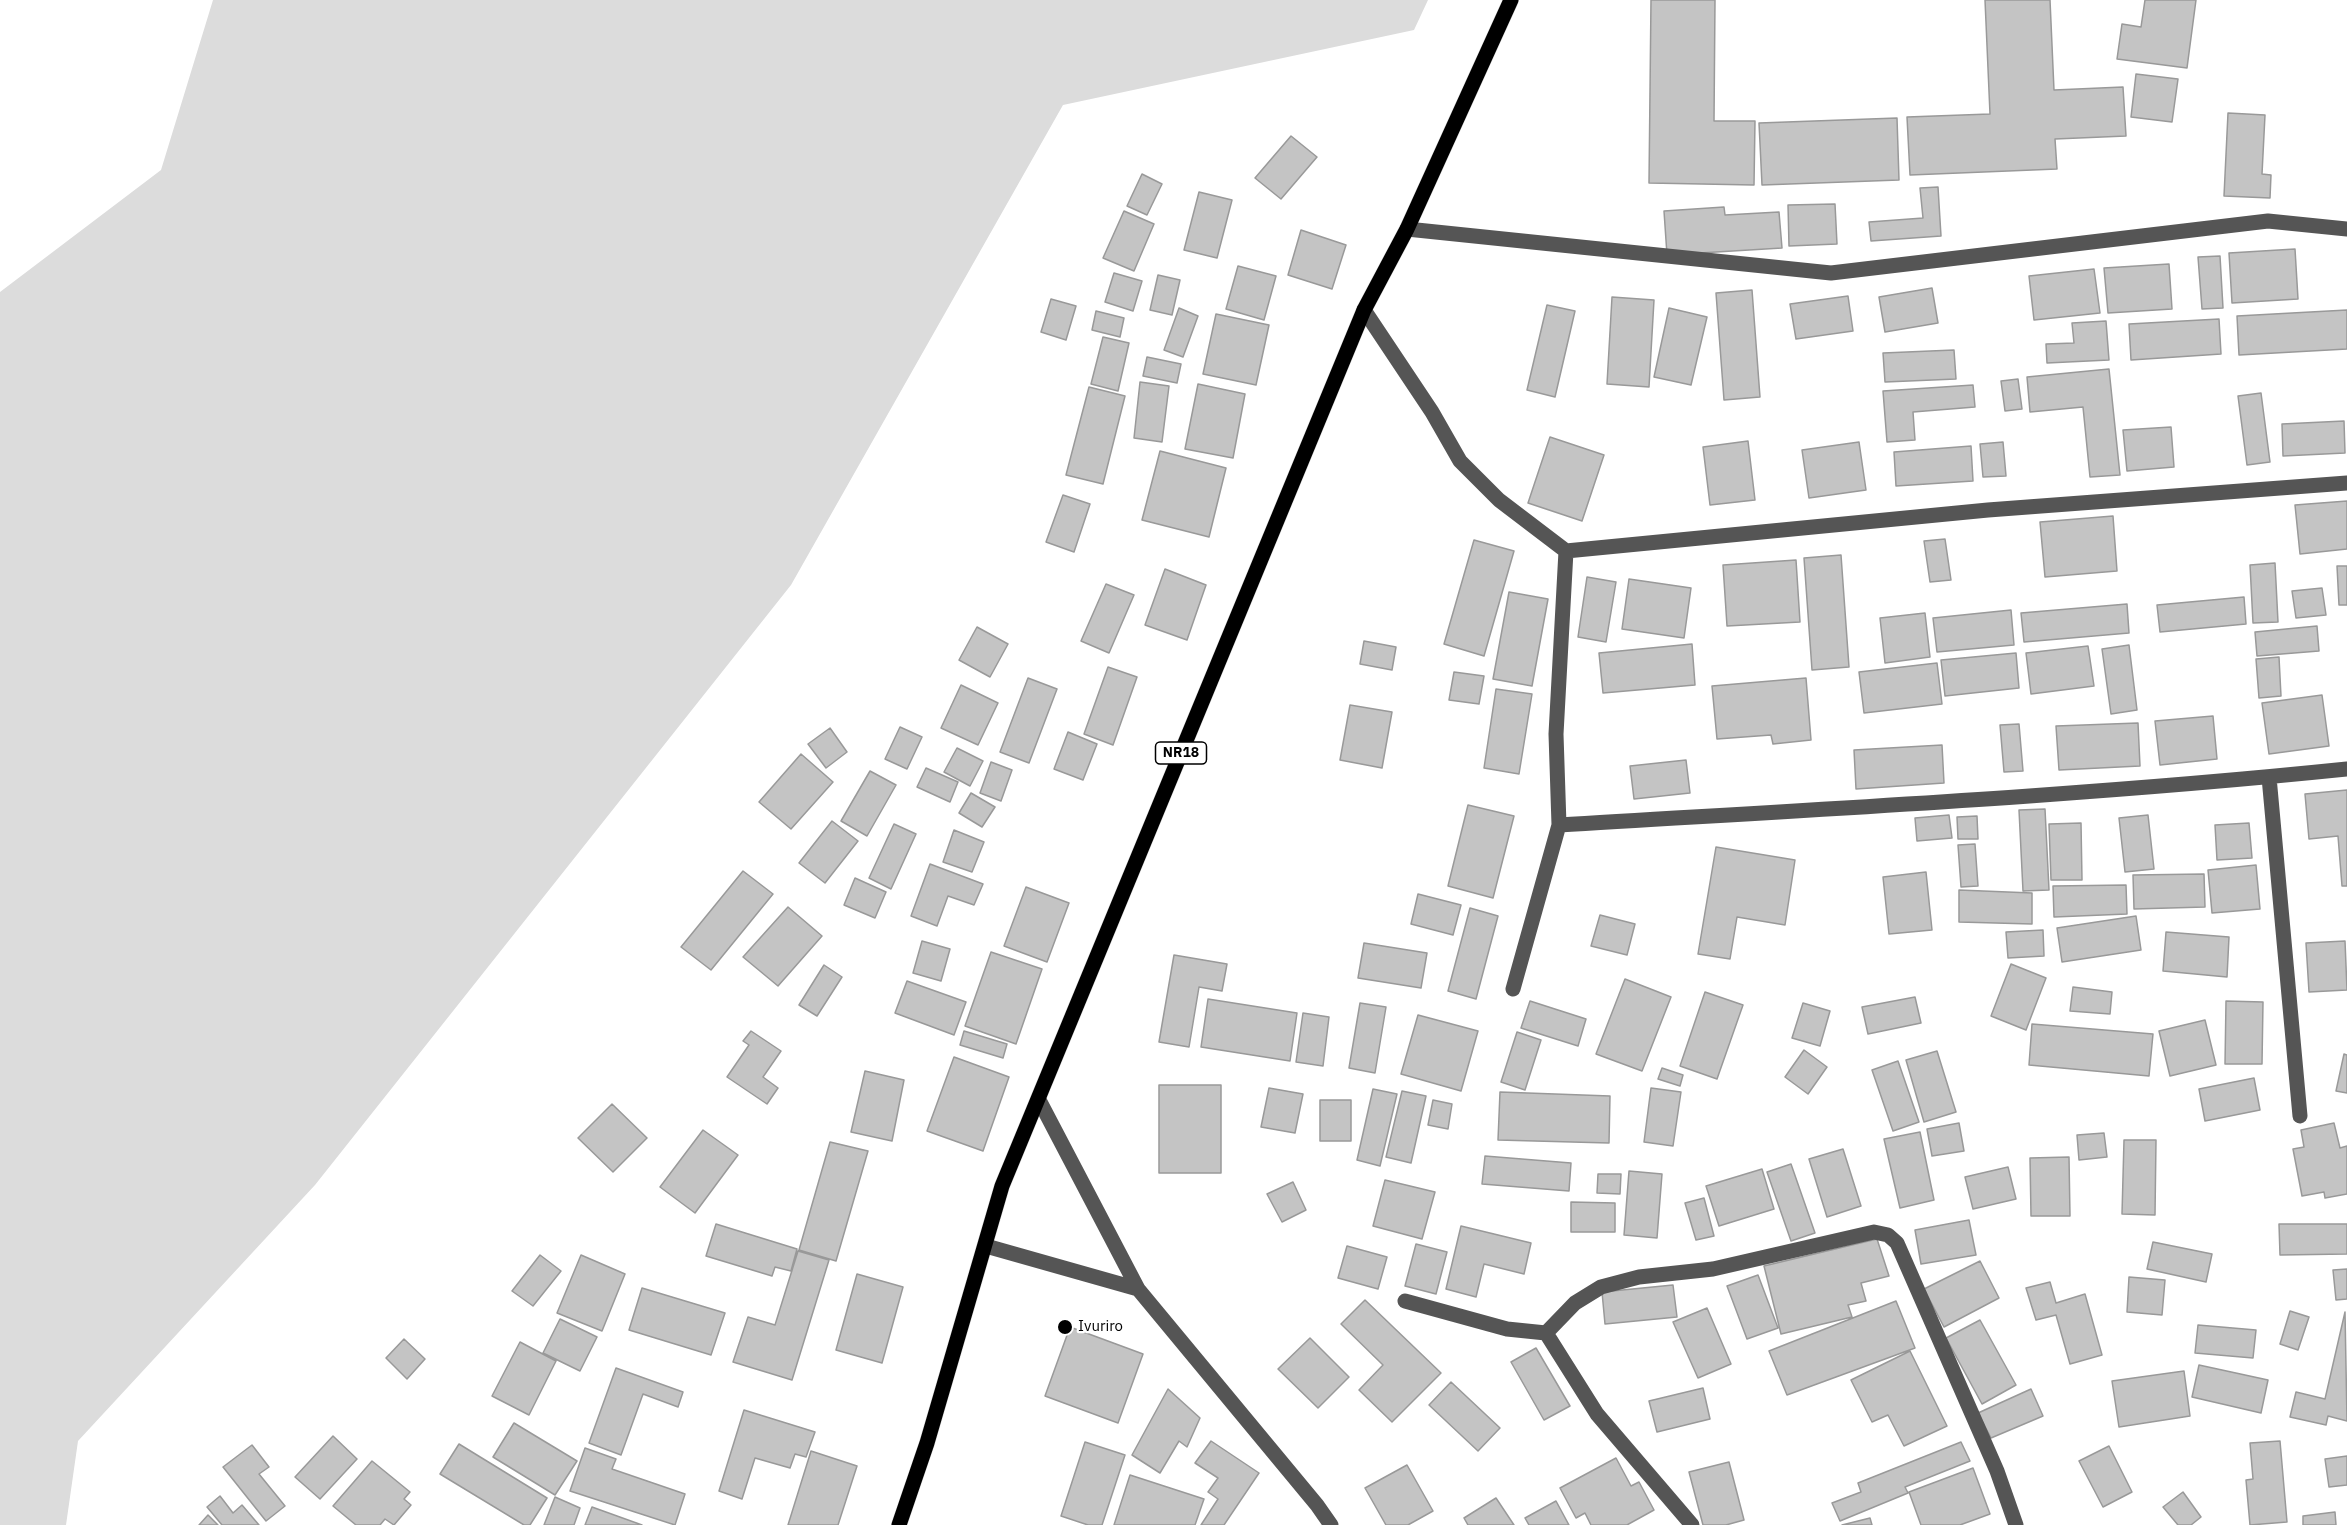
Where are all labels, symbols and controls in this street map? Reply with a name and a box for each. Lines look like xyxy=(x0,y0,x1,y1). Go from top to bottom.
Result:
road number: NR18 xyxy=(1156,742,1206,764)
marker: Ivuriro xyxy=(1056,1318,1074,1336)
place label: Ivuriro xyxy=(1078,1318,1123,1336)

